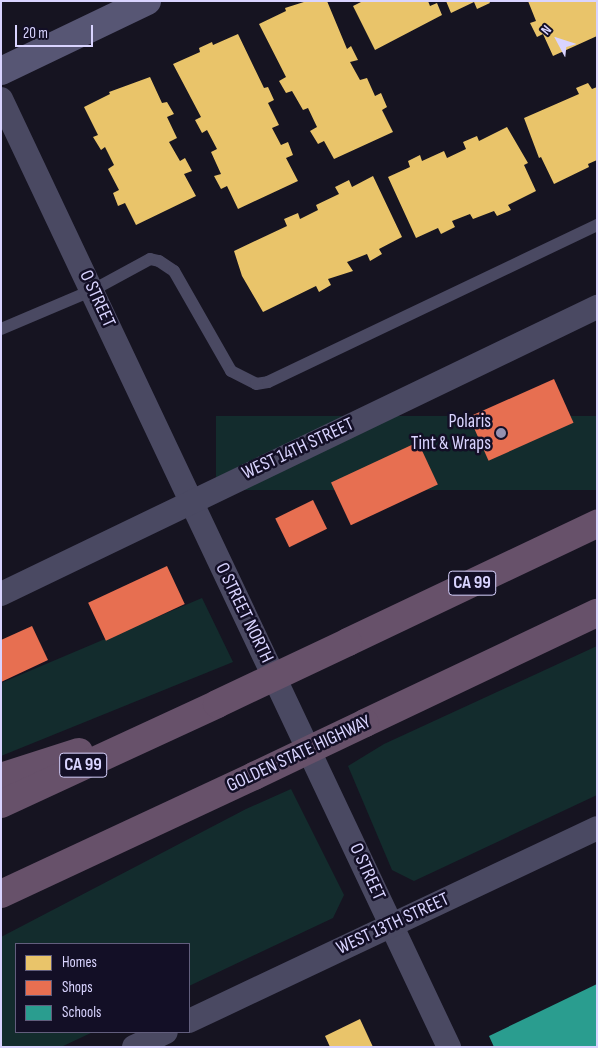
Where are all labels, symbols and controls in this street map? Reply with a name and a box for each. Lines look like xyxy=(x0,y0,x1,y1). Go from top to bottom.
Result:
scale bar xyxy=(18,15,95,47)
north arrow xyxy=(533,15,583,65)
text: N xyxy=(537,22,555,38)
text: 20 m xyxy=(23,24,48,43)
street label: O STREET xyxy=(74,267,120,331)
place label: Polaris Tint & Wraps xyxy=(411,411,491,455)
street label: WEST 14TH STREET xyxy=(238,413,358,485)
marker: Polaris Tint & Wraps xyxy=(495,427,507,439)
street label: O STREET NORTH xyxy=(210,559,278,667)
road number: CA 99 xyxy=(447,568,497,598)
street label: GOLDEN STATE HIGHWAY xyxy=(223,711,375,797)
road number: CA 99 xyxy=(58,750,108,780)
street label: O STREET xyxy=(344,840,390,904)
street label: WEST 13TH STREET xyxy=(333,888,453,960)
legend xyxy=(15,943,190,1033)
text: Homes xyxy=(62,953,97,972)
text: Shops xyxy=(62,978,93,997)
text: Schools xyxy=(62,1003,101,1022)

